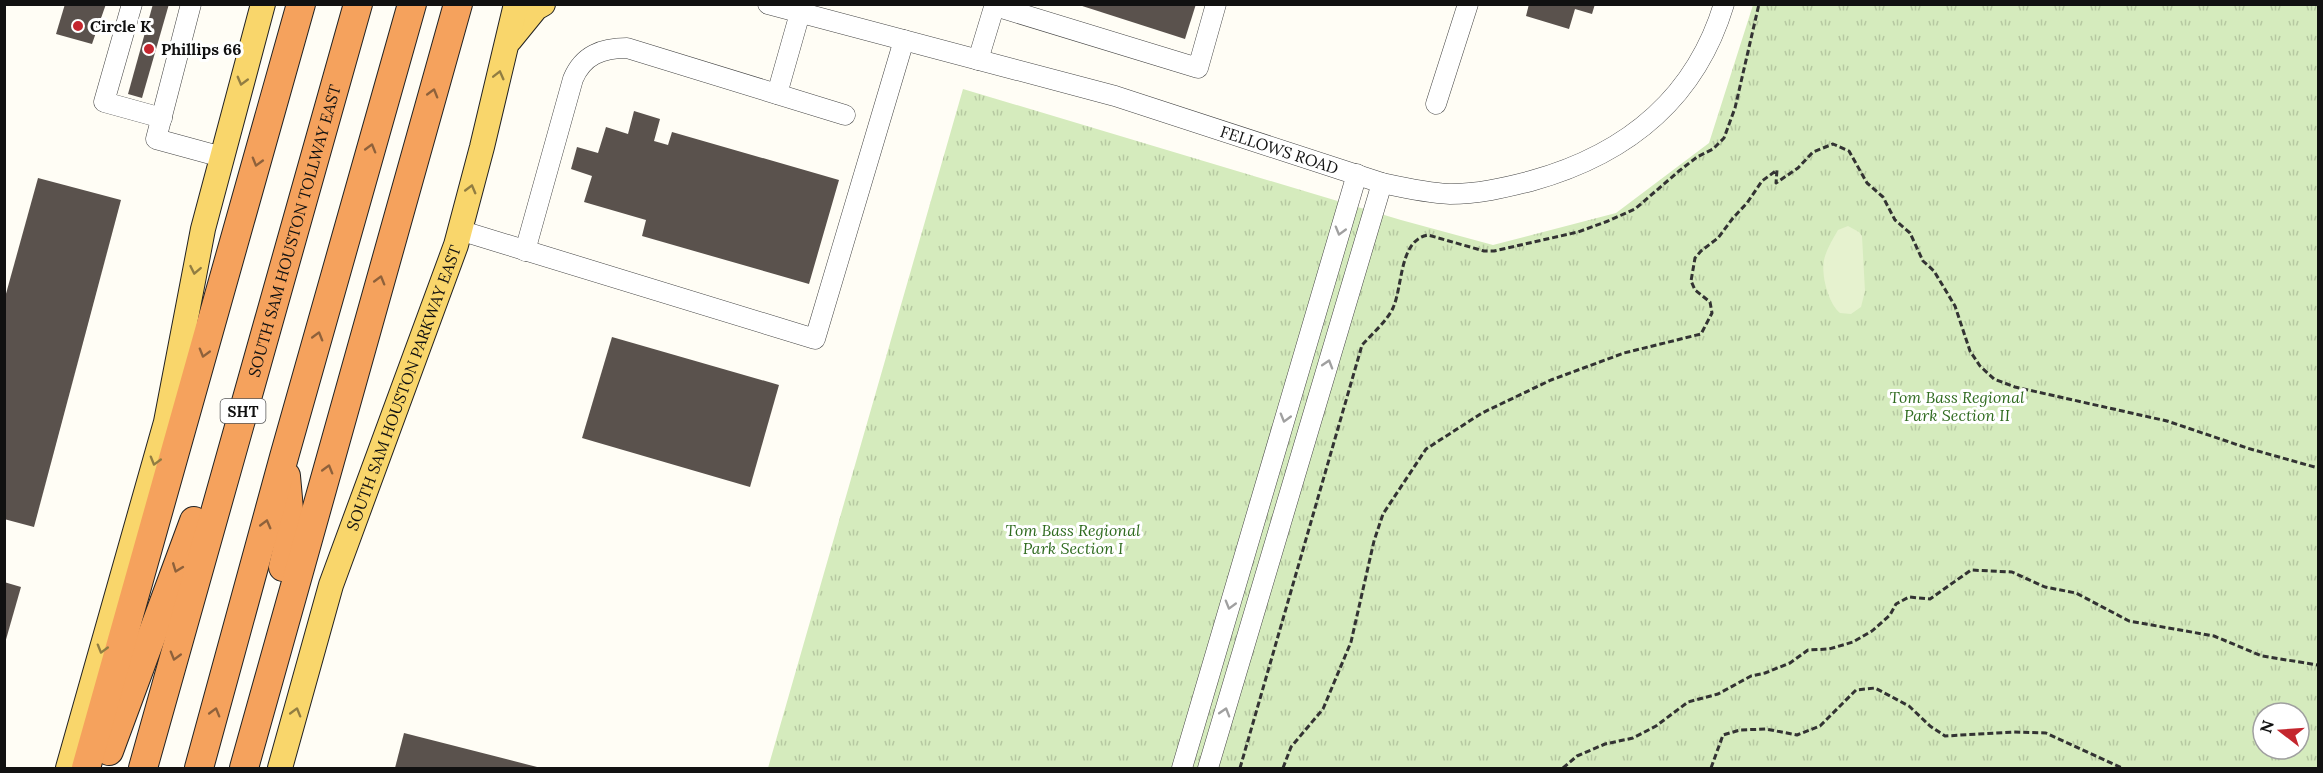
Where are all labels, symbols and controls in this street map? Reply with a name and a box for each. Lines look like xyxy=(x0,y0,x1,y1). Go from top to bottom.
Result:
place label: Circle K xyxy=(90,16,152,36)
marker: Circle K xyxy=(71,19,85,33)
place label: Phillips 66 xyxy=(161,39,242,59)
marker: Phillips 66 xyxy=(142,42,156,56)
one-way arrow xyxy=(492,70,505,80)
one-way arrow xyxy=(237,76,250,86)
street label: SOUTH SAM HOUSTON TOLLWAY EAST xyxy=(244,82,345,379)
one-way arrow xyxy=(426,88,438,99)
street label: FELLOWS ROAD xyxy=(1218,121,1341,178)
one-way arrow xyxy=(364,143,376,154)
one-way arrow xyxy=(252,156,264,167)
one-way arrow xyxy=(463,184,476,194)
one-way arrow xyxy=(1335,225,1347,235)
street label: SOUTH SAM HOUSTON PARKWAY EAST xyxy=(342,242,465,533)
one-way arrow xyxy=(189,265,202,275)
one-way arrow xyxy=(373,276,386,286)
one-way arrow xyxy=(311,331,323,342)
one-way arrow xyxy=(199,347,211,358)
one-way arrow xyxy=(1321,360,1333,370)
park label: Tom Bass Regional Park Section II xyxy=(1890,387,2025,425)
road number: SHT xyxy=(220,399,266,423)
one-way arrow xyxy=(1280,412,1292,423)
one-way arrow xyxy=(150,455,162,466)
one-way arrow xyxy=(320,465,333,475)
one-way arrow xyxy=(259,519,271,530)
park label: Tom Bass Regional Park Section I xyxy=(1006,520,1141,558)
one-way arrow xyxy=(172,562,184,573)
one-way arrow xyxy=(1225,599,1237,610)
one-way arrow xyxy=(97,643,109,654)
one-way arrow xyxy=(170,650,182,660)
north arrow xyxy=(2251,701,2311,761)
one-way arrow xyxy=(208,707,220,718)
one-way arrow xyxy=(288,707,301,717)
one-way arrow xyxy=(1218,707,1230,718)
text: N xyxy=(2255,718,2278,735)

